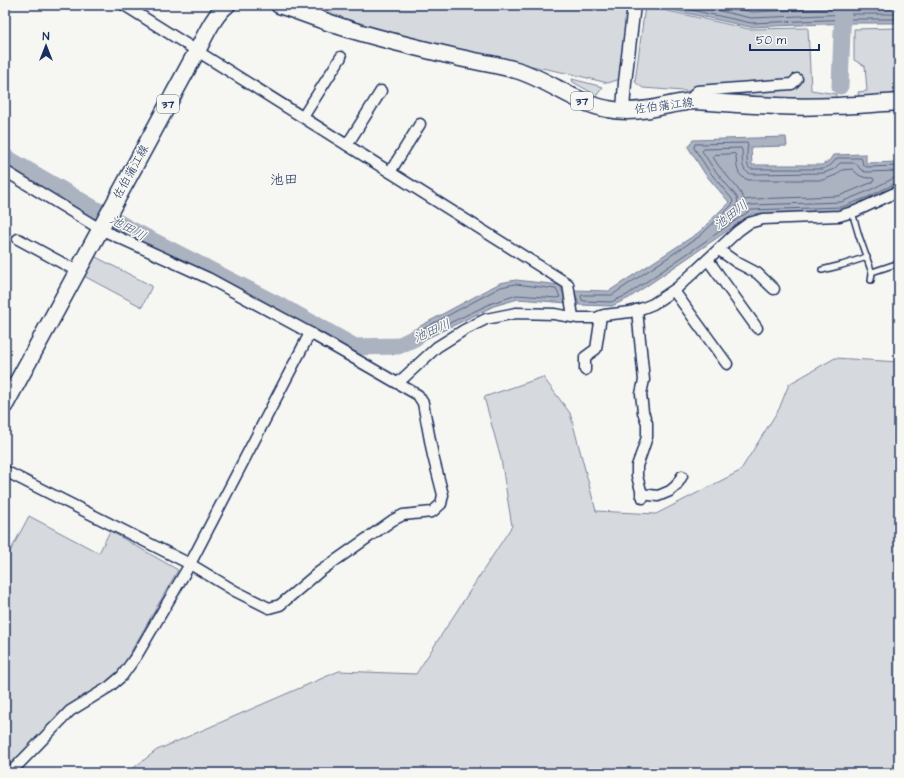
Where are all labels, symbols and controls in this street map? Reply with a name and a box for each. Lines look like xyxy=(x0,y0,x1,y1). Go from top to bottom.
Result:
north arrow xyxy=(26,26,66,66)
scale bar xyxy=(750,26,819,52)
text: N xyxy=(43,29,50,44)
text: 50 m xyxy=(756,32,787,49)
road number: 37 xyxy=(571,92,593,110)
street label: 佐伯蒲江線 xyxy=(633,94,695,118)
road number: 37 xyxy=(157,95,179,113)
street label: 佐伯蒲江線 xyxy=(109,142,153,202)
district label: 池田 xyxy=(270,170,298,190)
water label: 池田川 xyxy=(710,196,752,234)
water label: 池田川 xyxy=(107,211,149,245)
water label: 池田川 xyxy=(411,315,453,347)

